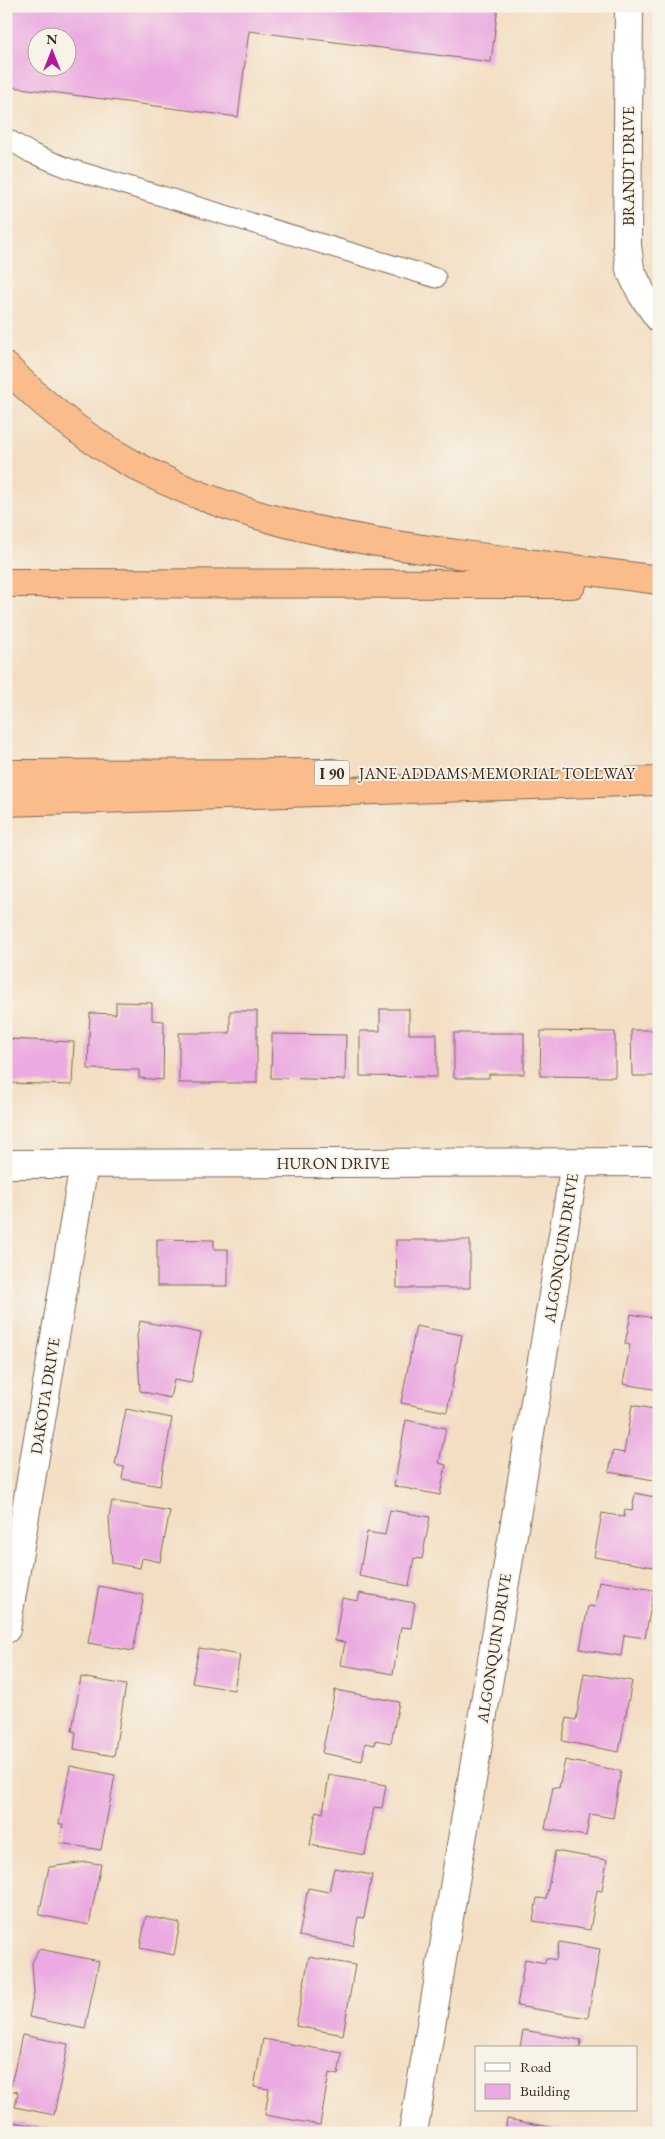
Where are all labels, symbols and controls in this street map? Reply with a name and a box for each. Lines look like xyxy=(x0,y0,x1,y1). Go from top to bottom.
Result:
north arrow xyxy=(28,28,78,78)
text: N xyxy=(46,30,58,48)
street label: BRANDT DRIVE xyxy=(618,106,639,226)
road number: I 90 xyxy=(314,760,350,786)
street label: JANE ADDAMS MEMORIAL TOLLWAY xyxy=(357,763,636,784)
street label: HURON DRIVE xyxy=(277,1153,389,1174)
street label: ALGONQUIN DRIVE xyxy=(539,1172,583,1325)
street label: DAKOTA DRIVE xyxy=(25,1336,65,1456)
street label: ALGONQUIN DRIVE xyxy=(472,1572,516,1725)
legend xyxy=(475,2046,638,2112)
text: Road xyxy=(520,2057,552,2076)
text: Building xyxy=(520,2081,570,2100)

